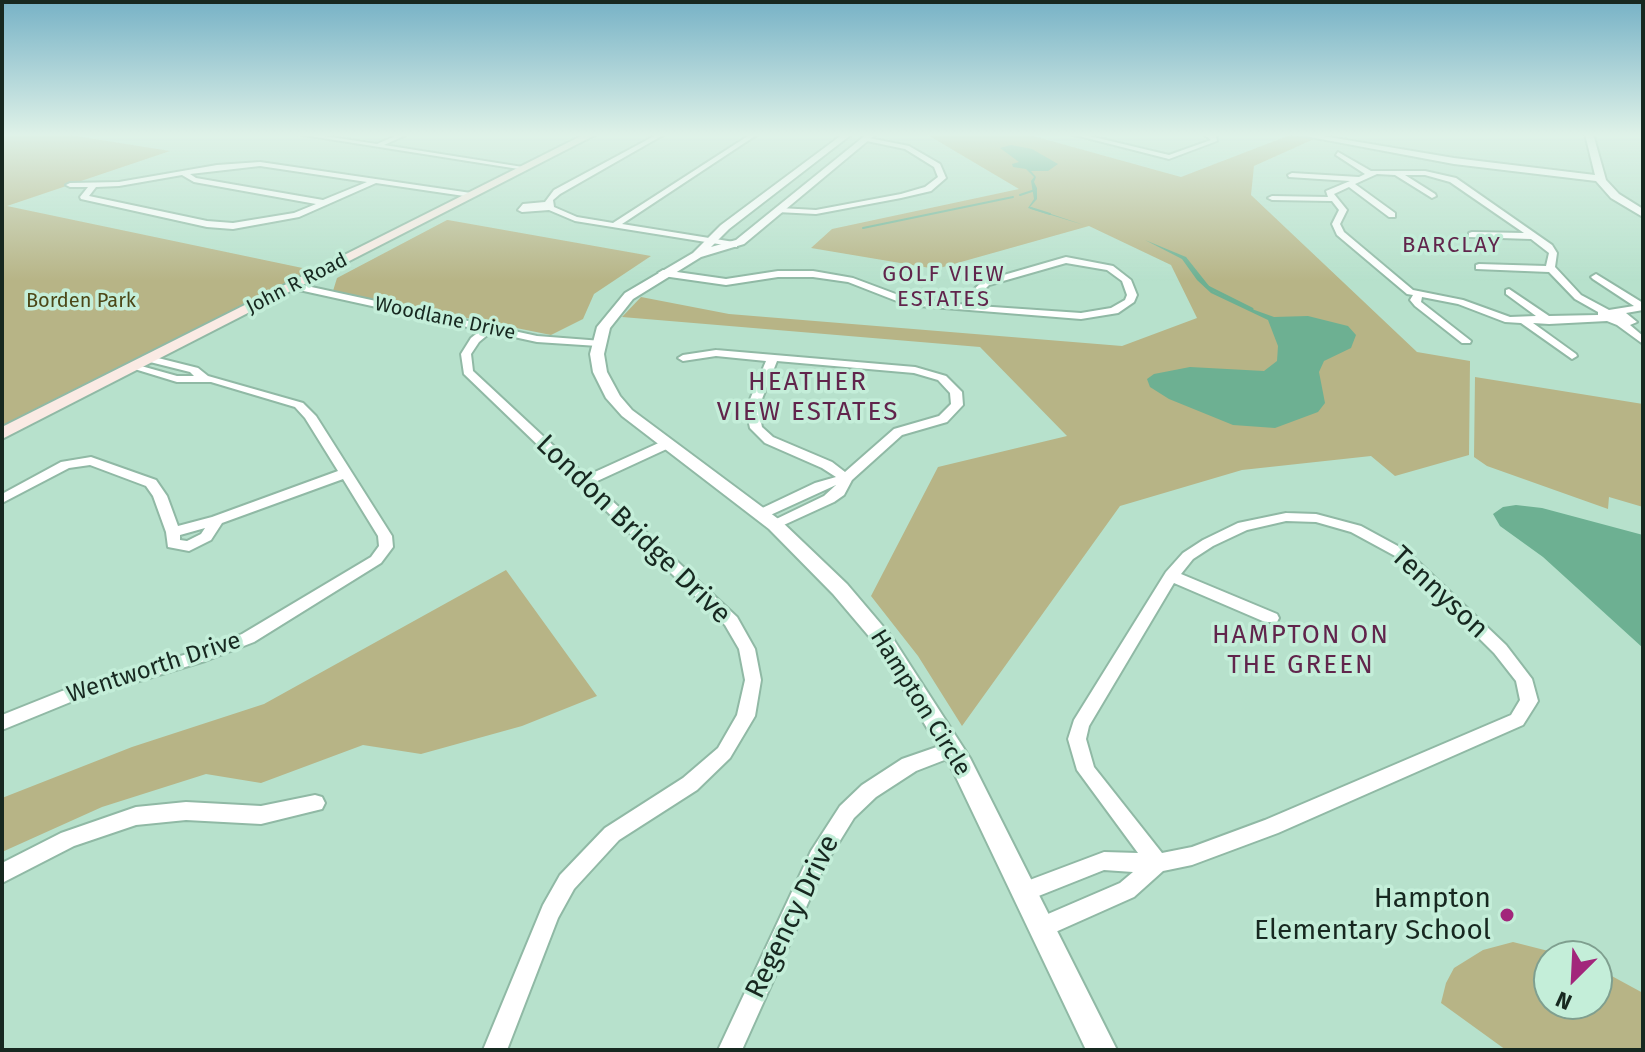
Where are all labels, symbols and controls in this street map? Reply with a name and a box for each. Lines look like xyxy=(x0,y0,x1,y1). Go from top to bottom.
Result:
district label: BARCLAY xyxy=(1402,233,1502,259)
street label: John R Road xyxy=(243,248,351,320)
district label: GOLF VIEW ESTATES xyxy=(882,262,1006,314)
park label: Borden Park xyxy=(26,289,136,313)
street label: Woodlane Drive xyxy=(373,292,517,346)
district label: HEATHER VIEW ESTATES xyxy=(717,367,899,428)
street label: London Bridge Drive xyxy=(529,428,737,632)
street label: Tennyson xyxy=(1384,540,1494,646)
district label: HAMPTON ON THE GREEN xyxy=(1212,620,1390,682)
street label: Hampton Circle xyxy=(863,624,977,782)
street label: Wentworth Drive xyxy=(63,626,245,710)
street label: Regency Drive xyxy=(739,830,847,1004)
place label: Hampton Elementary School xyxy=(1254,882,1491,948)
marker: Hampton Elementary School xyxy=(1498,906,1516,924)
north arrow xyxy=(1533,940,1613,1020)
text: N xyxy=(1552,985,1576,1016)

